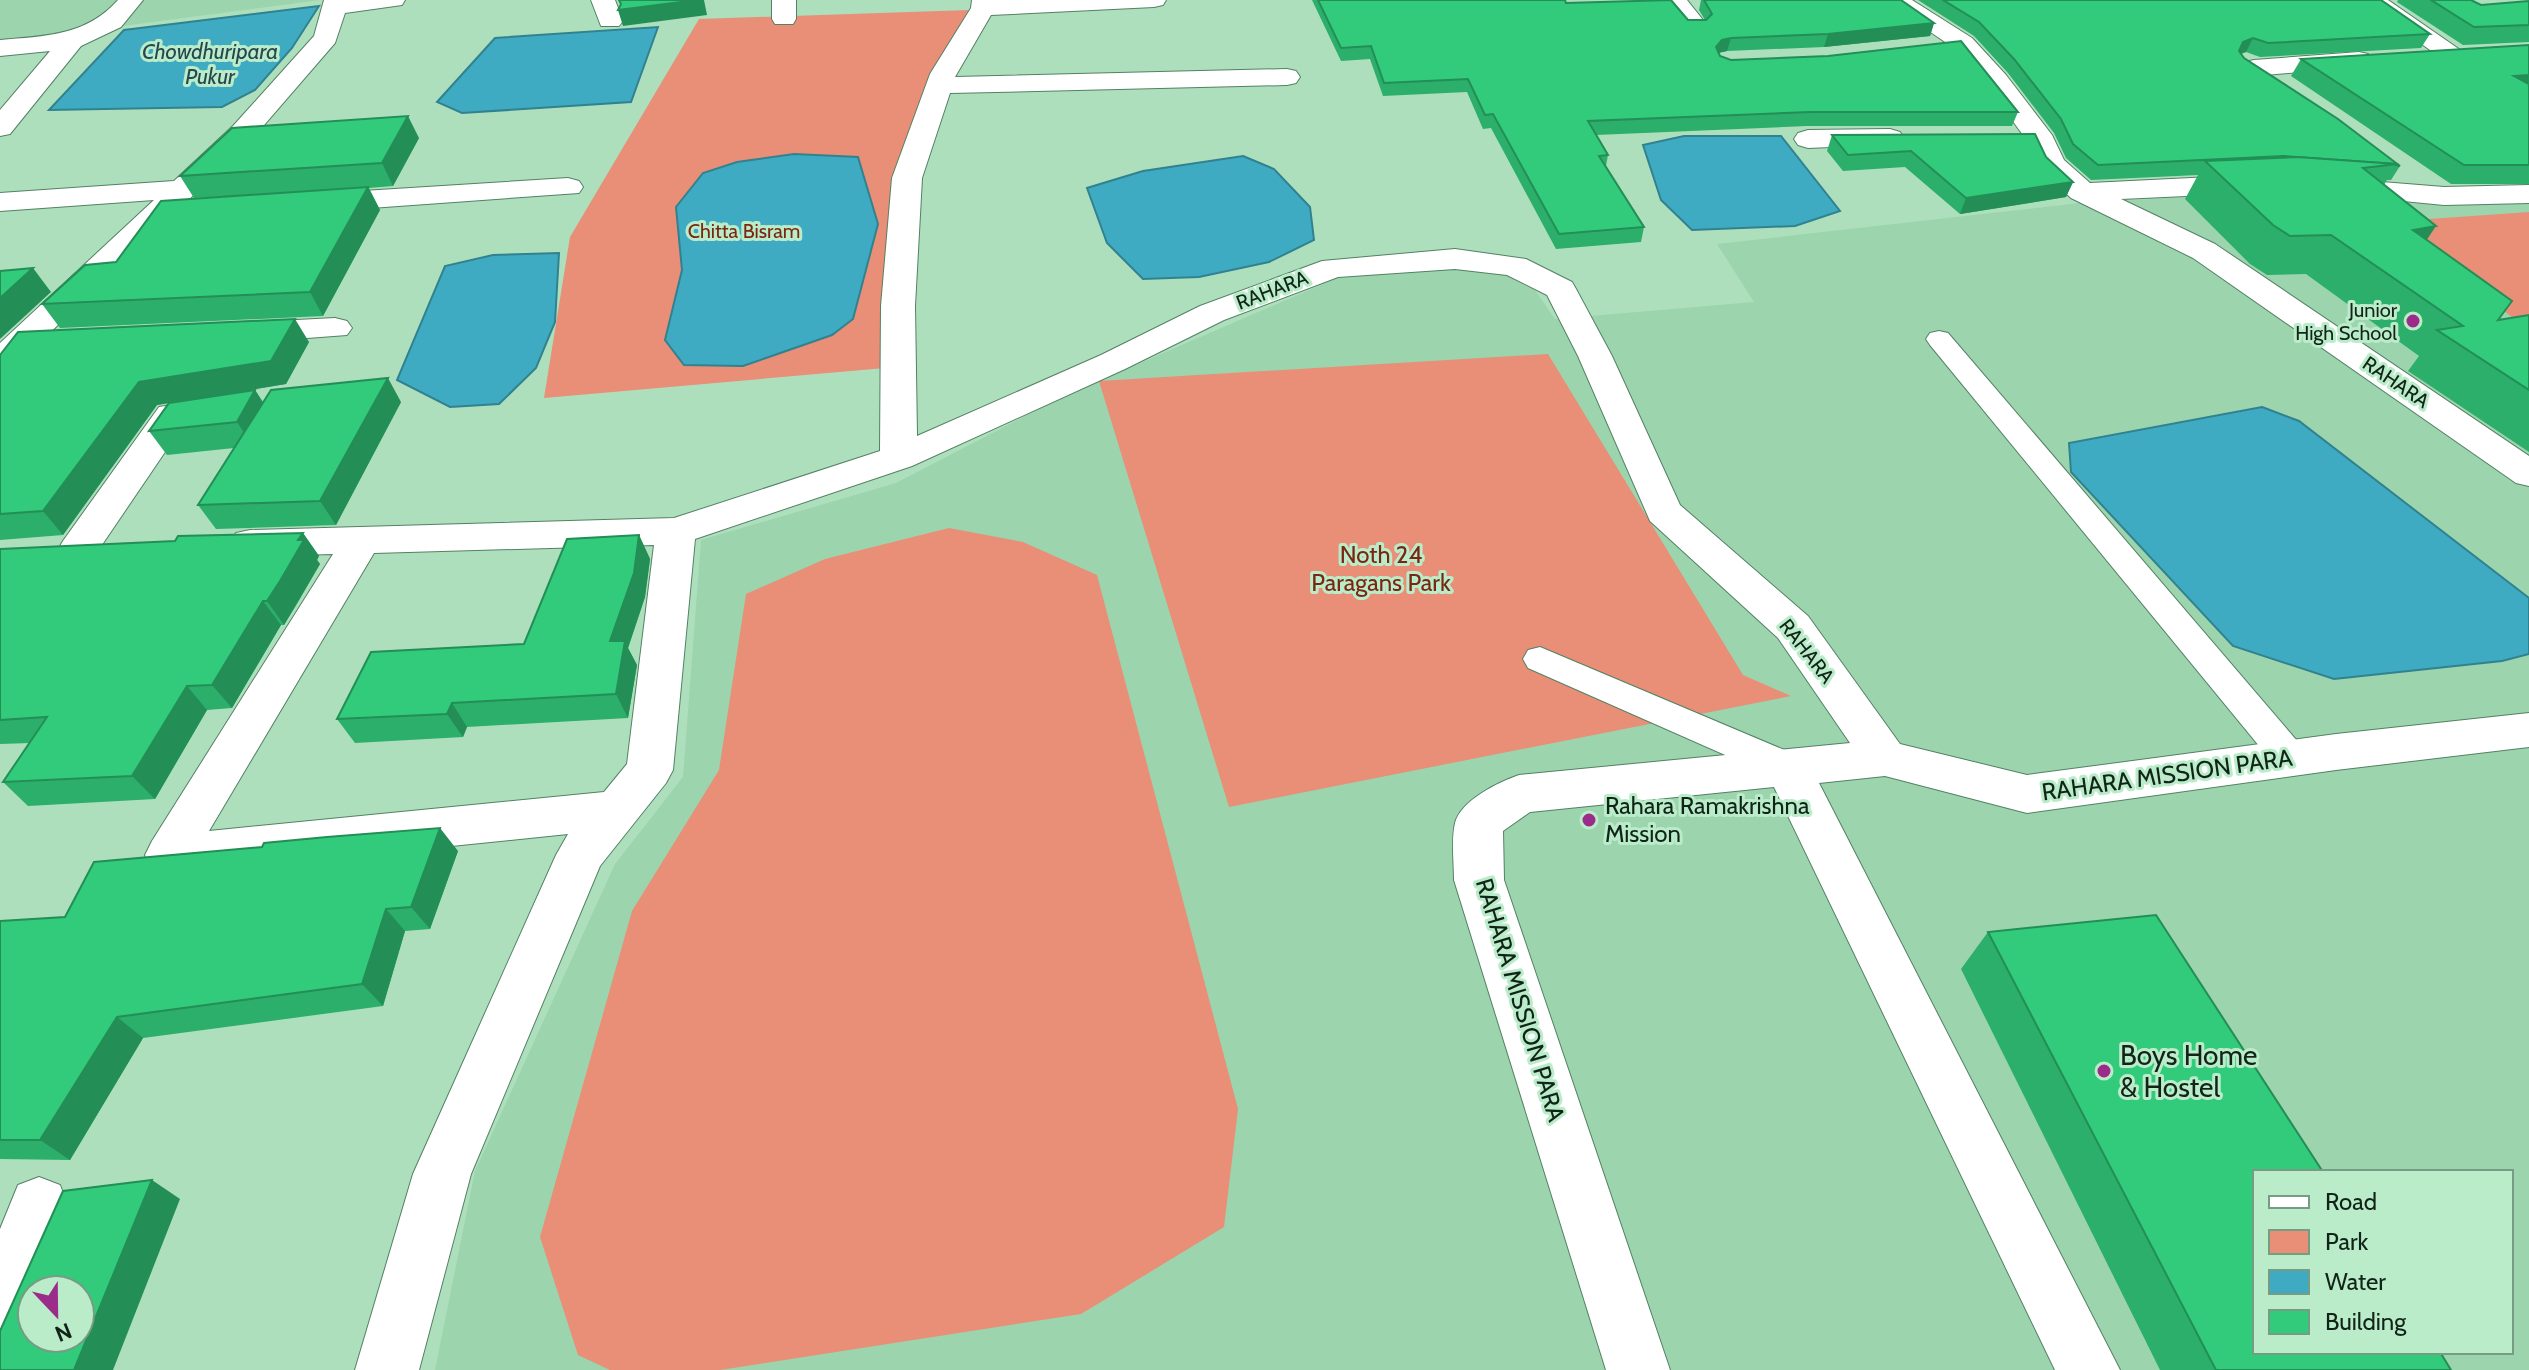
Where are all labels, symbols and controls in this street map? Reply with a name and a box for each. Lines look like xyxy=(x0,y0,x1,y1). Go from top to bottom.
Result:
water label: Chowdhuripara Pukur xyxy=(142,38,278,90)
park label: Chitta Bisram xyxy=(688,219,800,243)
street label: RAHARA xyxy=(1233,265,1312,315)
place label: Junior High School xyxy=(2295,298,2398,345)
marker: Junior High School xyxy=(2404,312,2422,330)
street label: RAHARA xyxy=(2358,351,2434,413)
park label: Noth 24 Paragans Park xyxy=(1311,540,1451,597)
street label: RAHARA xyxy=(1774,614,1840,689)
street label: RAHARA MISSION PARA xyxy=(2040,743,2294,806)
place label: Rahara Ramakrishna Mission xyxy=(1605,791,1810,848)
marker: Rahara Ramakrishna Mission xyxy=(1580,811,1598,829)
street label: RAHARA MISSION PARA xyxy=(1470,875,1571,1125)
place label: Boys Home & Hostel xyxy=(2120,1038,2257,1104)
marker: Boys Home & Hostel xyxy=(2095,1062,2113,1080)
legend xyxy=(2253,1170,2513,1354)
text: Road xyxy=(2325,1187,2377,1216)
text: Park xyxy=(2325,1227,2368,1256)
text: Water xyxy=(2325,1267,2386,1296)
north arrow xyxy=(16,1274,96,1354)
text: Building xyxy=(2325,1307,2407,1336)
text: N xyxy=(51,1317,76,1348)

